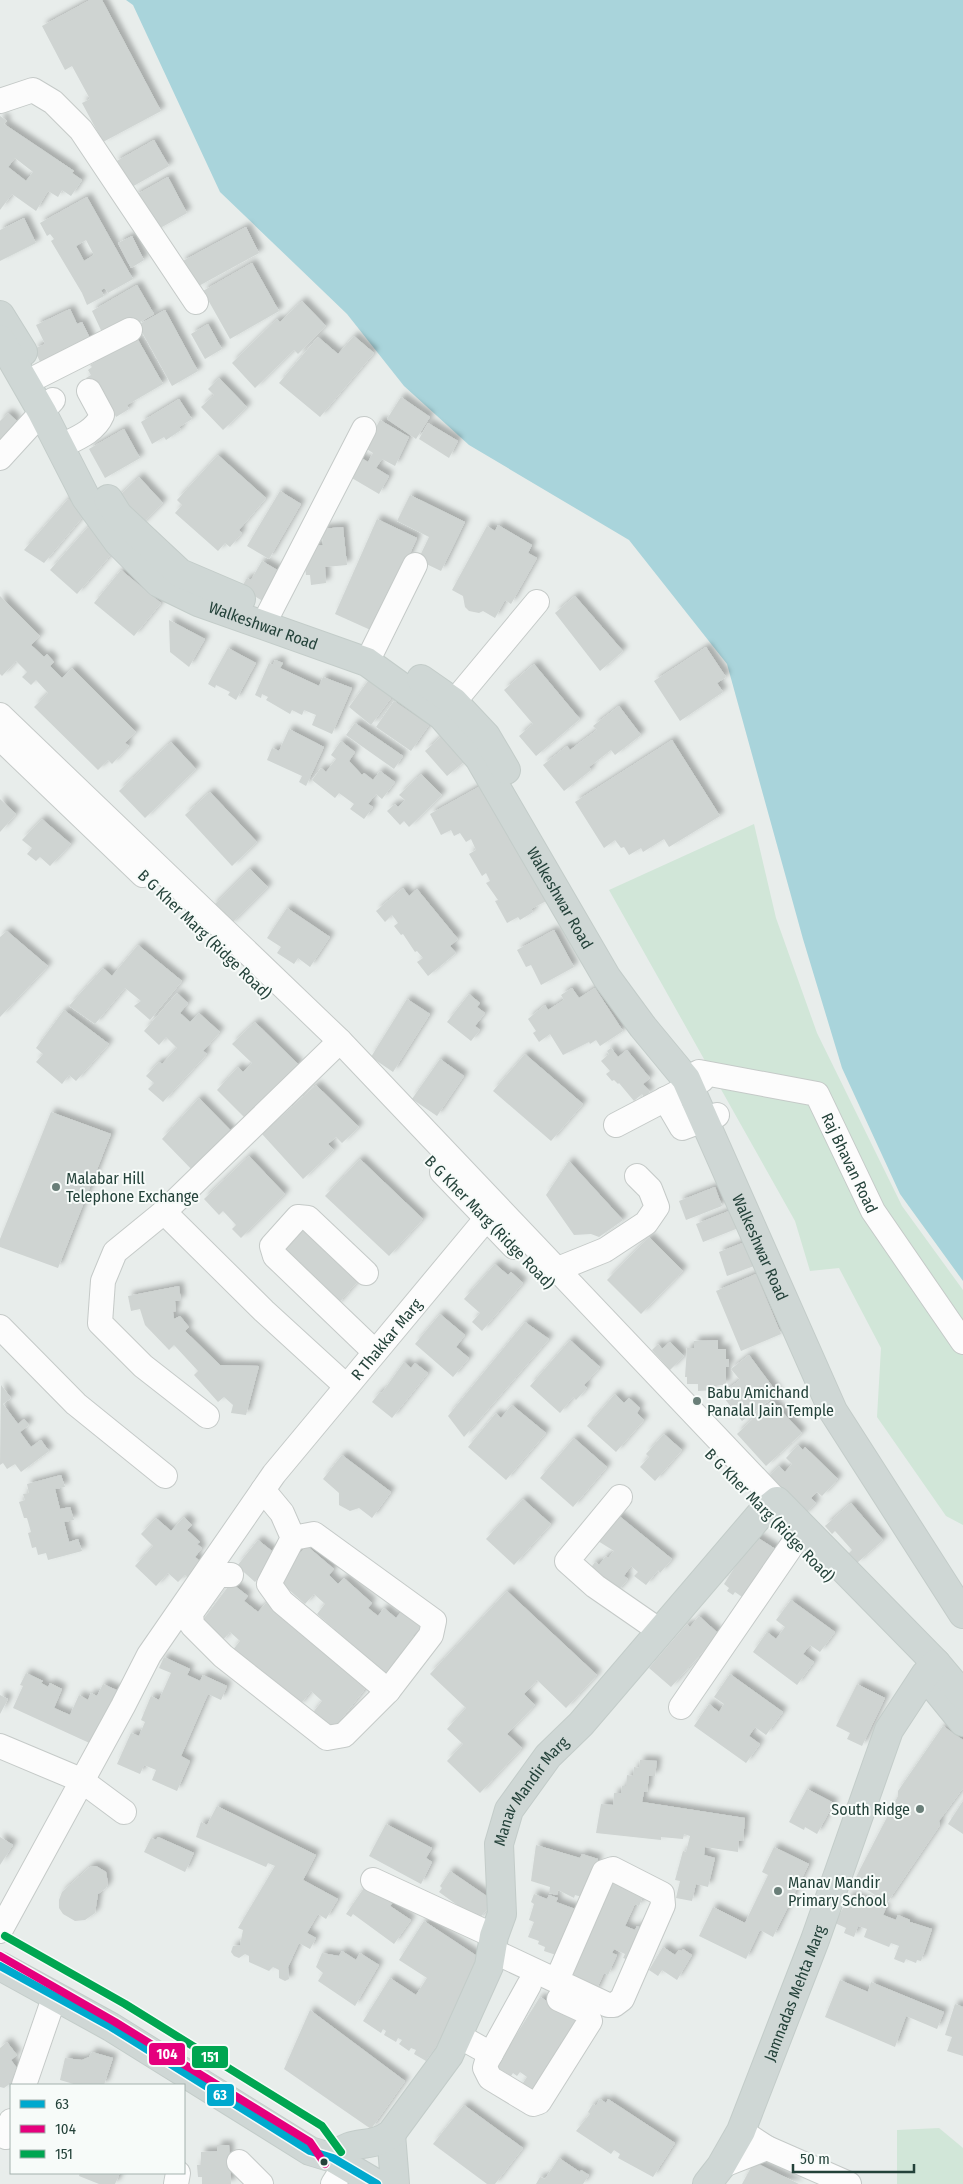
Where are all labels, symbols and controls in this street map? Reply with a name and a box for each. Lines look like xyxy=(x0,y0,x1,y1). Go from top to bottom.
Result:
street label: Walkeshwar Road xyxy=(206,598,320,654)
street label: Walkeshwar Road xyxy=(523,844,597,952)
street label: B G Kher Marg (Ridge Road) xyxy=(134,866,276,1003)
street label: Raj Bhavan Road xyxy=(817,1110,882,1216)
street label: B G Kher Marg (Ridge Road) xyxy=(421,1152,559,1293)
place label: Malabar Hill Telephone Exchange xyxy=(66,1169,199,1206)
marker: Malabar Hill Telephone Exchange xyxy=(50,1181,62,1193)
street label: Walkeshwar Road xyxy=(728,1191,792,1304)
street label: R Thakkar Marg xyxy=(347,1295,426,1384)
place label: Babu Amichand Panalal Jain Temple xyxy=(707,1383,834,1420)
marker: Babu Amichand Panalal Jain Temple xyxy=(691,1395,703,1407)
street label: B G Kher Marg (Ridge Road) xyxy=(701,1445,839,1586)
street label: Manav Mandir Marg xyxy=(490,1732,573,1848)
place label: South Ridge xyxy=(831,1800,910,1819)
marker: South Ridge xyxy=(914,1803,926,1815)
place label: Manav Mandir Primary School xyxy=(788,1873,887,1910)
marker: Manav Mandir Primary School xyxy=(772,1885,784,1897)
street label: Jamnadas Mehta Marg xyxy=(760,1922,830,2064)
line badge: 104 xyxy=(148,2042,186,2066)
line badge: 151 xyxy=(191,2045,229,2069)
text: 104 xyxy=(157,2046,177,2063)
text: 151 xyxy=(201,2049,219,2066)
line badge: 63 xyxy=(206,2083,235,2107)
legend xyxy=(10,2084,185,2174)
text: 63 xyxy=(213,2087,227,2104)
text: 63 xyxy=(55,2095,69,2113)
text: 104 xyxy=(55,2120,76,2138)
scale bar xyxy=(793,2142,914,2174)
text: 151 xyxy=(55,2145,73,2163)
text: 50 m xyxy=(800,2150,830,2168)
unlabelled marker xyxy=(319,2157,329,2167)

